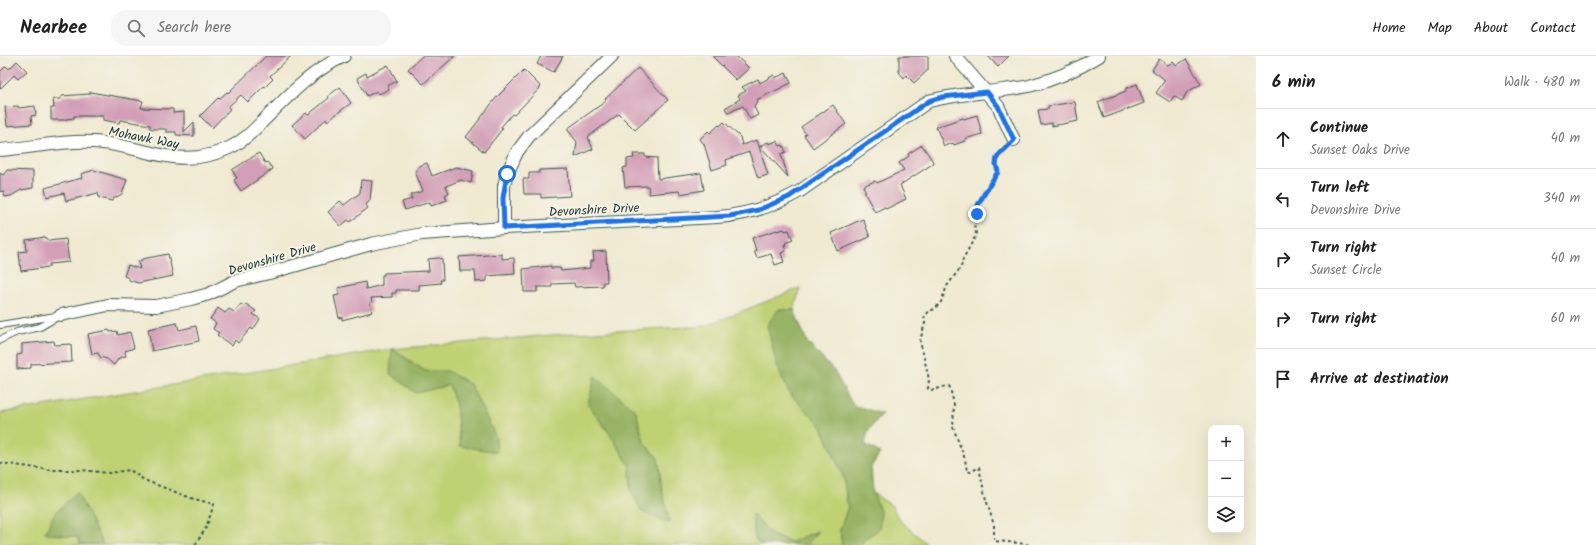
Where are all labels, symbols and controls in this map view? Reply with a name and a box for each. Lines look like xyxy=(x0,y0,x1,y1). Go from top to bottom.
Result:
search box xyxy=(111,10,391,46)
text: Nearbee xyxy=(20,13,87,43)
text: Search here xyxy=(157,16,231,40)
icon: search xyxy=(125,17,147,39)
text: Home xyxy=(1372,17,1406,39)
text: Map xyxy=(1428,17,1452,39)
text: About xyxy=(1474,17,1508,39)
text: Contact xyxy=(1530,17,1576,39)
text: 6 min xyxy=(1272,69,1316,96)
text: Walk · 480 m xyxy=(1504,72,1580,93)
text: Continue xyxy=(1310,116,1368,140)
street label: Mohawk Way xyxy=(107,121,182,156)
icon: ahead xyxy=(1272,128,1294,150)
text: 40 m xyxy=(1551,128,1580,149)
text: Sunset Oaks Drive xyxy=(1310,140,1410,161)
route start xyxy=(498,165,516,183)
text: Turn left xyxy=(1310,176,1370,200)
icon: left xyxy=(1272,188,1294,210)
text: 340 m xyxy=(1543,188,1580,209)
street label: Devonshire Drive xyxy=(548,198,640,223)
text: Devonshire Drive xyxy=(1310,200,1401,221)
route end xyxy=(968,205,986,223)
text: Turn right xyxy=(1310,236,1377,260)
street label: Devonshire Drive xyxy=(226,237,319,282)
icon: right xyxy=(1272,248,1294,270)
text: 40 m xyxy=(1551,248,1580,269)
text: Sunset Circle xyxy=(1310,260,1382,281)
text: Turn right xyxy=(1310,307,1377,331)
icon: right xyxy=(1272,308,1294,330)
text: 60 m xyxy=(1551,308,1580,329)
text: Arrive at destination xyxy=(1310,367,1449,391)
icon: arrive xyxy=(1272,368,1294,390)
map controls xyxy=(1208,425,1244,533)
button: + xyxy=(1208,425,1244,461)
button: − xyxy=(1208,461,1244,497)
button: layers xyxy=(1208,497,1244,533)

